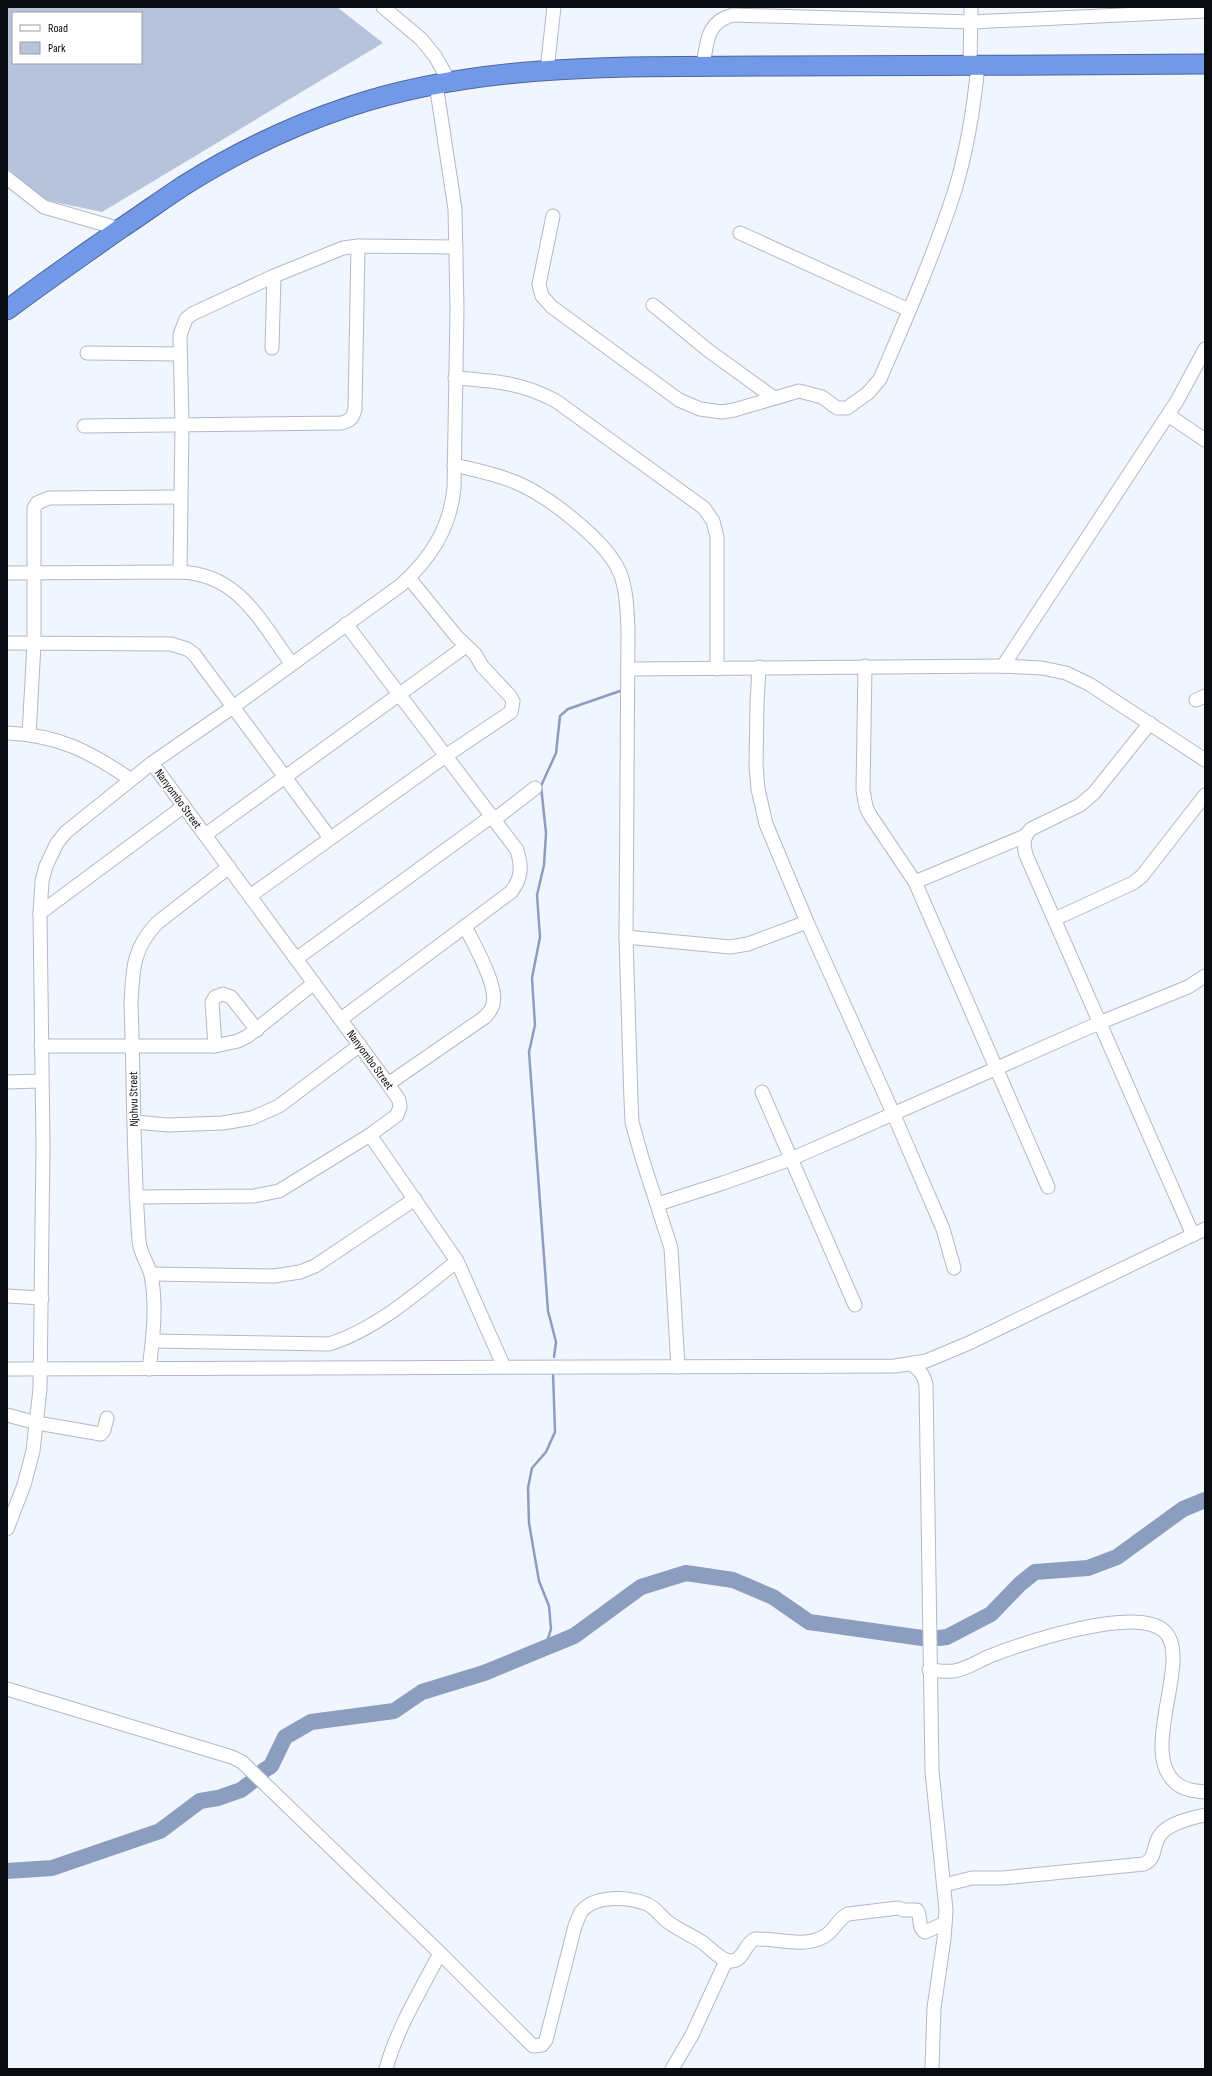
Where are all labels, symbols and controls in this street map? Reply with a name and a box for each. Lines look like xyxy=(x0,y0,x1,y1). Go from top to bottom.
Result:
legend xyxy=(12,12,142,64)
text: Road xyxy=(48,21,68,36)
text: Park xyxy=(48,41,66,56)
street label: Nanyombo Street xyxy=(151,766,205,832)
street label: Nanyombo Street xyxy=(343,1027,397,1093)
street label: Njohvu Street xyxy=(126,1071,142,1127)

